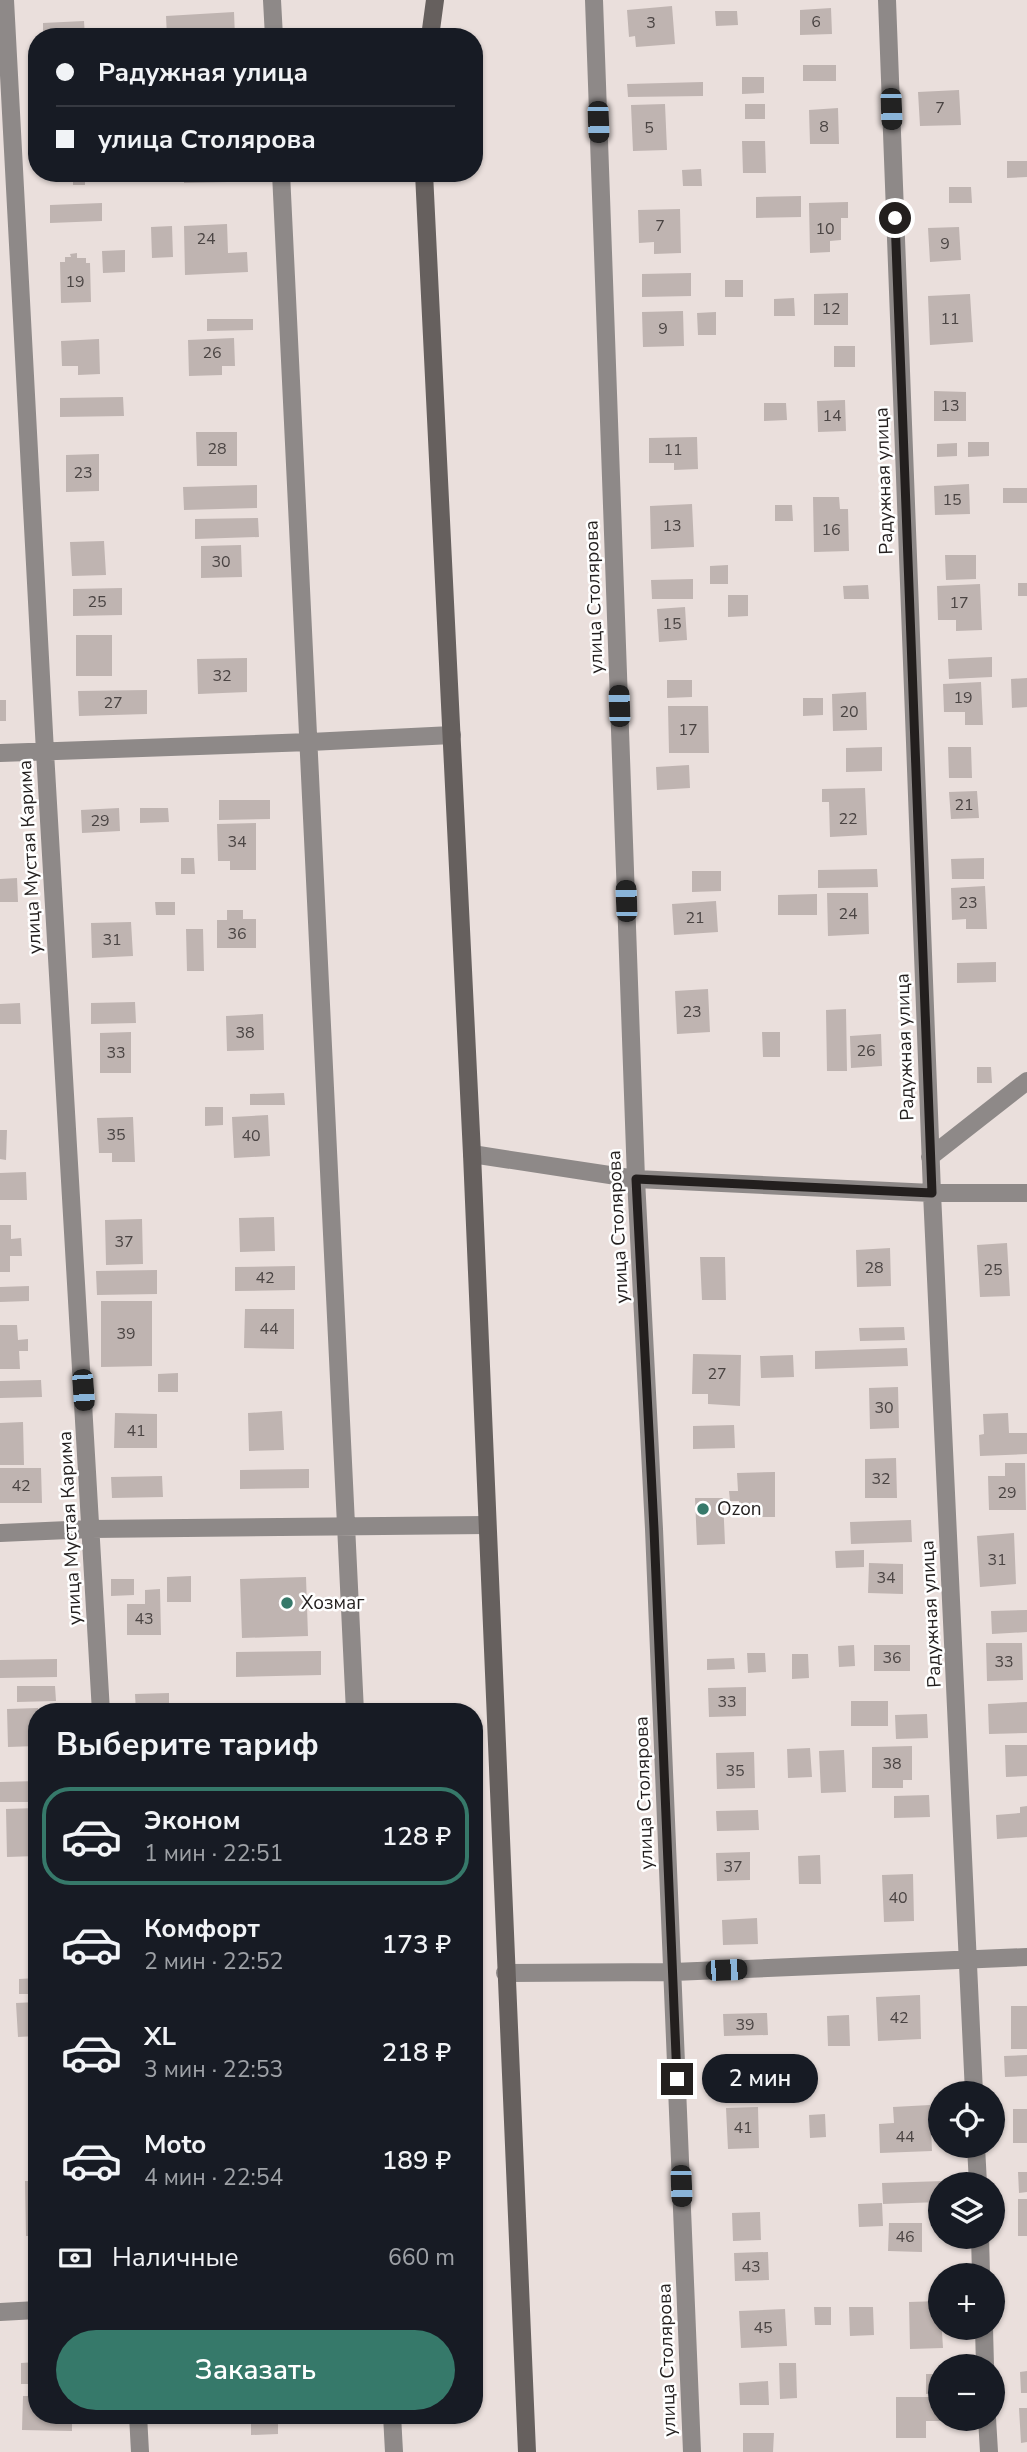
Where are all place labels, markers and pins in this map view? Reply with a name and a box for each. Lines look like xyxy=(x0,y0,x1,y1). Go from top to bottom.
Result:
place label: Ozon xyxy=(717,1496,762,1522)
marker: Ozon xyxy=(695,1501,711,1517)
place label: Хозмаг xyxy=(301,1590,364,1616)
marker: Хозмаг xyxy=(279,1595,295,1611)

